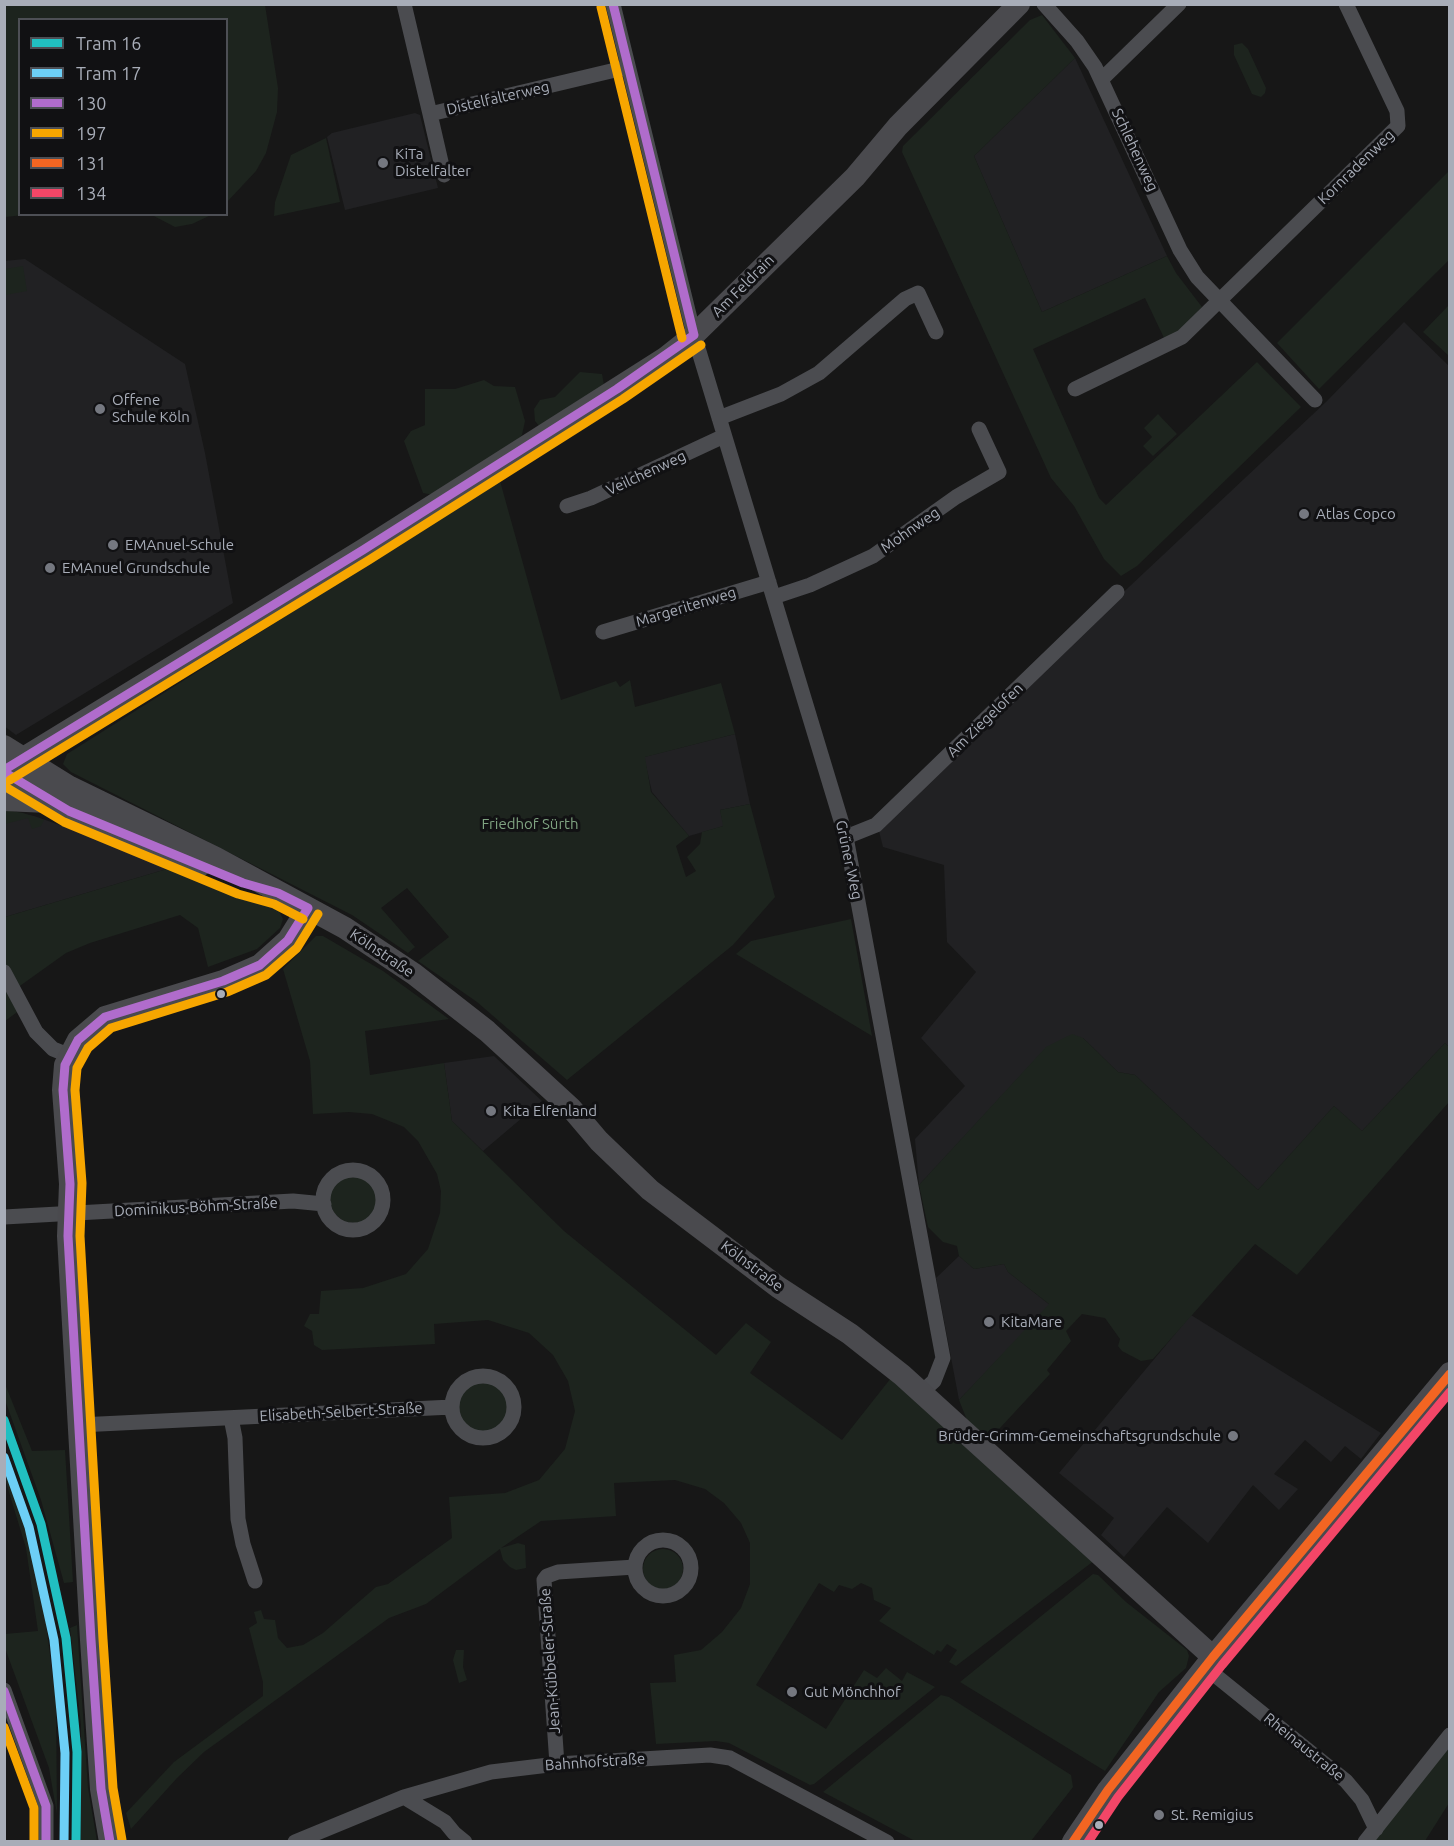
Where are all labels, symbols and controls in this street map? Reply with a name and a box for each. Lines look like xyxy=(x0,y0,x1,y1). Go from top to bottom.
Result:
legend xyxy=(18,18,228,216)
text: Tram 16 xyxy=(76,33,141,53)
text: Tram 17 xyxy=(76,63,141,83)
street label: Distelfalterweg xyxy=(445,77,551,119)
text: 130 xyxy=(76,93,106,113)
street label: Schlehenweg xyxy=(1108,106,1162,194)
text: 197 xyxy=(76,123,106,143)
street label: Kornradenweg xyxy=(1314,126,1398,208)
place label: KiTa Distelfalter xyxy=(395,145,471,180)
text: 131 xyxy=(76,153,106,173)
marker: KiTa Distelfalter xyxy=(376,156,390,170)
text: 134 xyxy=(76,183,106,203)
street label: Am Feldrain xyxy=(708,251,778,321)
place label: Offene Schule Köln xyxy=(112,391,190,426)
marker: Offene Schule Köln xyxy=(93,402,107,416)
street label: Veilchenweg xyxy=(603,447,689,499)
street label: Mohnweg xyxy=(877,503,943,557)
place label: Atlas Copco xyxy=(1316,505,1396,523)
marker: Atlas Copco xyxy=(1297,507,1311,521)
place label: EMAnuel-Schule xyxy=(125,536,234,554)
marker: EMAnuel-Schule xyxy=(106,538,120,552)
place label: EMAnuel Grundschule xyxy=(62,559,210,577)
marker: EMAnuel Grundschule xyxy=(43,561,57,575)
street label: Margeritenweg xyxy=(634,583,738,631)
street label: Am Ziegelofen xyxy=(943,679,1027,761)
park label: Friedhof Sürth xyxy=(481,815,579,833)
street label: Grüner Weg xyxy=(832,819,866,901)
street label: Kölnstraße xyxy=(347,925,417,981)
unlabelled marker xyxy=(215,988,227,1000)
place label: Kita Elfenland xyxy=(503,1102,597,1120)
marker: Kita Elfenland xyxy=(484,1104,498,1118)
street label: Dominikus-Böhm-Straße xyxy=(114,1194,278,1220)
street label: Kölnstraße xyxy=(717,1237,787,1295)
place label: KitaMare xyxy=(1001,1313,1062,1331)
marker: KitaMare xyxy=(982,1315,996,1329)
street label: Elisabeth-Selbert-Straße xyxy=(259,1399,423,1425)
place label: Brüder-Grimm-Gemeinschaftsgrundschule xyxy=(938,1427,1221,1445)
marker: Brüder-Grimm-Gemeinschaftsgrundschule xyxy=(1226,1429,1240,1443)
street label: Jean-Kübbeler-Straße xyxy=(536,1587,564,1735)
place label: Gut Mönchhof xyxy=(804,1683,901,1701)
marker: Gut Mönchhof xyxy=(785,1685,799,1699)
street label: Rheinaustraße xyxy=(1260,1709,1348,1785)
street label: Bahnhofstraße xyxy=(544,1750,646,1774)
place label: St. Remigius xyxy=(1171,1806,1254,1824)
marker: St. Remigius xyxy=(1152,1808,1166,1822)
unlabelled marker xyxy=(1093,1819,1105,1831)

